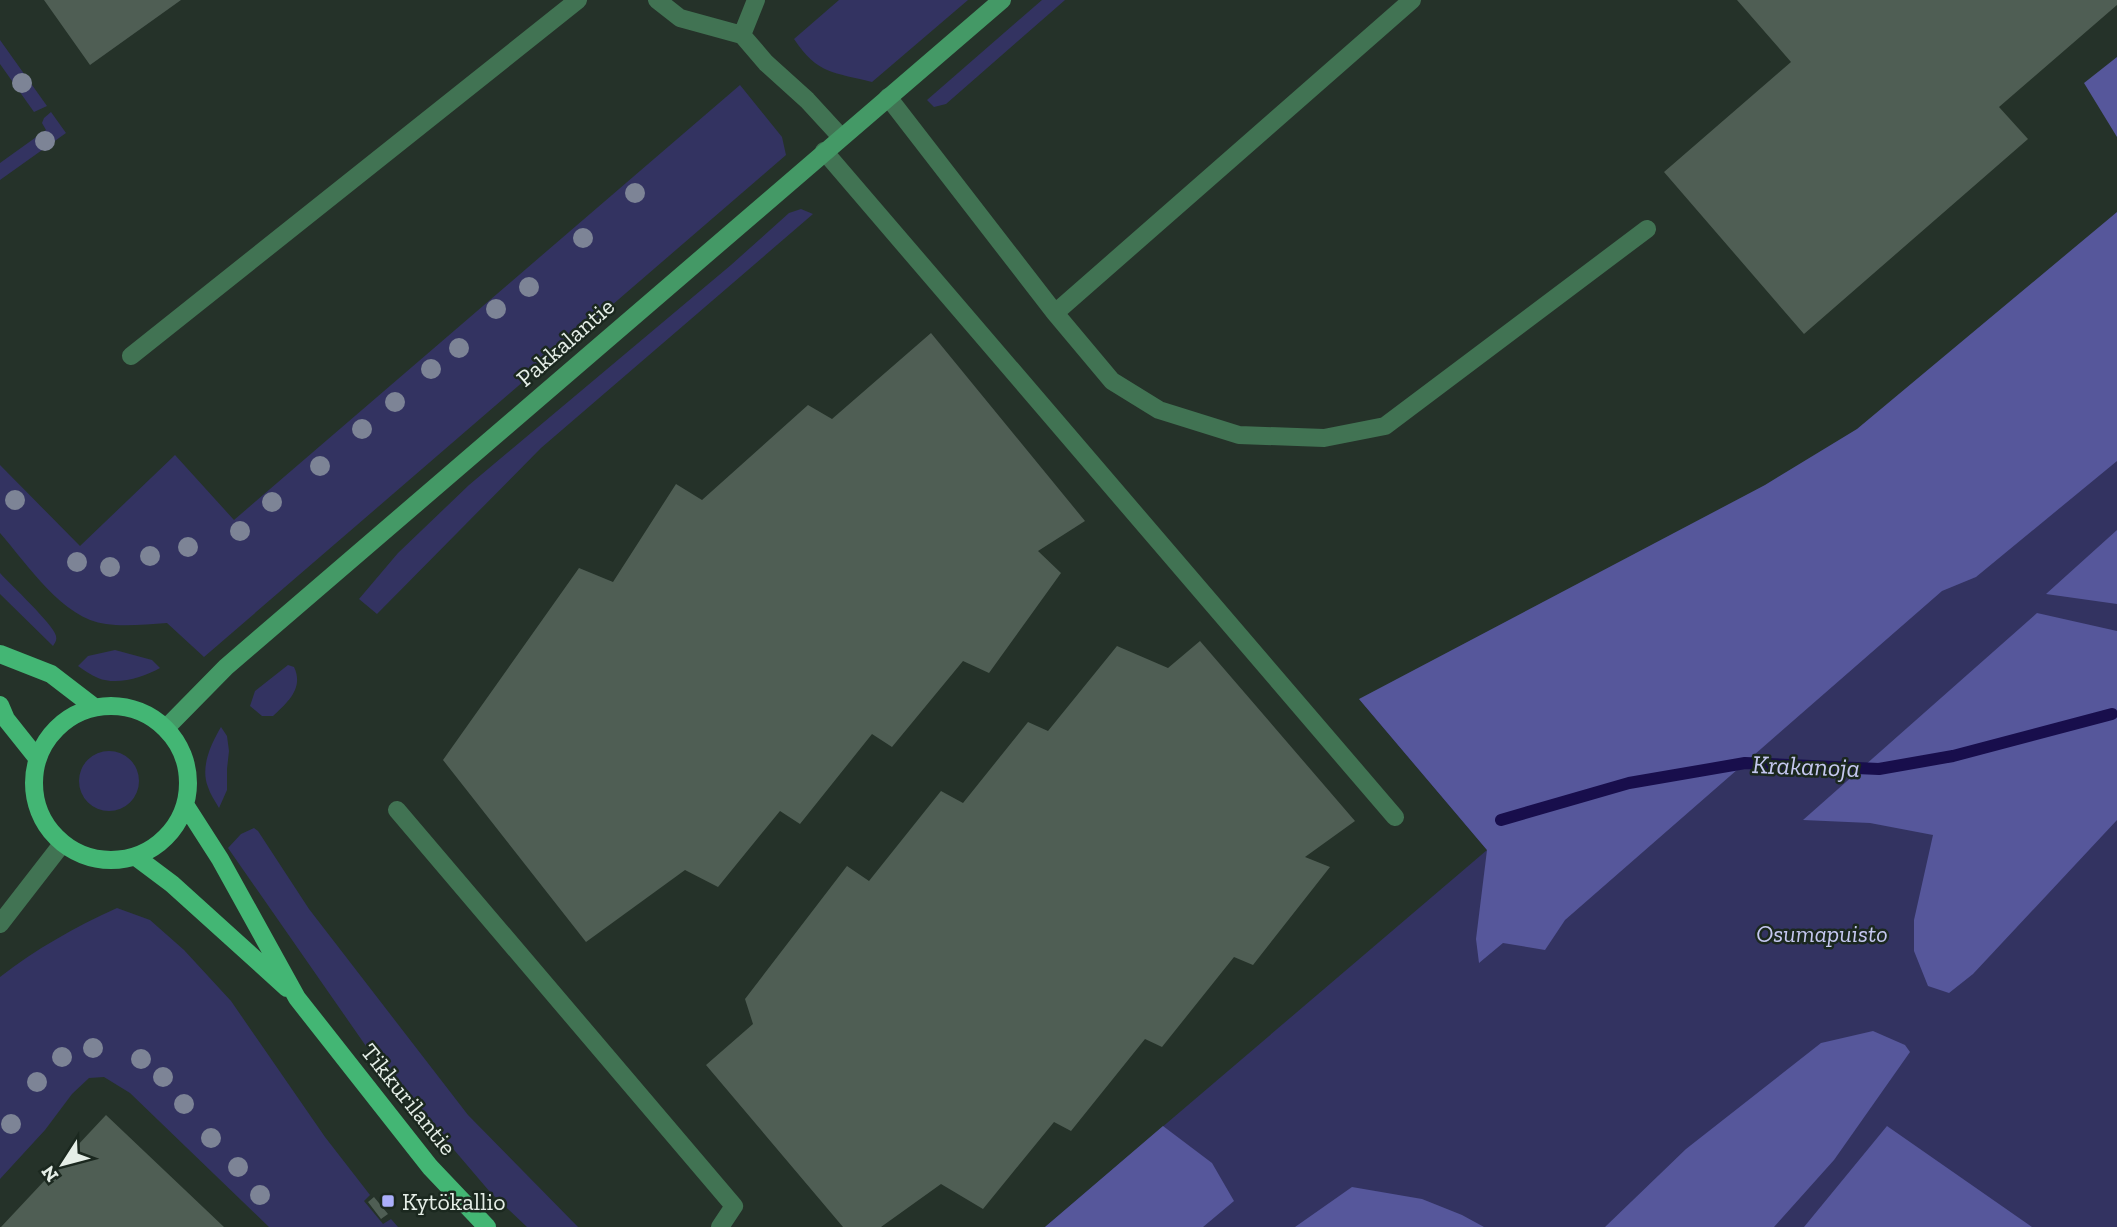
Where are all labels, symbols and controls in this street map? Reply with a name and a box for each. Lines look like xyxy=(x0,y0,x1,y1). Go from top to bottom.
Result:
street label: Pakkalantie xyxy=(510,292,620,392)
water label: Krakanoja xyxy=(1752,748,1860,784)
park label: Osumapuisto xyxy=(1756,919,1888,948)
street label: Tikkurilantie xyxy=(355,1037,463,1161)
north arrow xyxy=(28,1129,98,1199)
text: N xyxy=(36,1161,63,1186)
place label: Kytökallio xyxy=(402,1187,506,1216)
marker: Kytökallio xyxy=(380,1193,396,1209)

